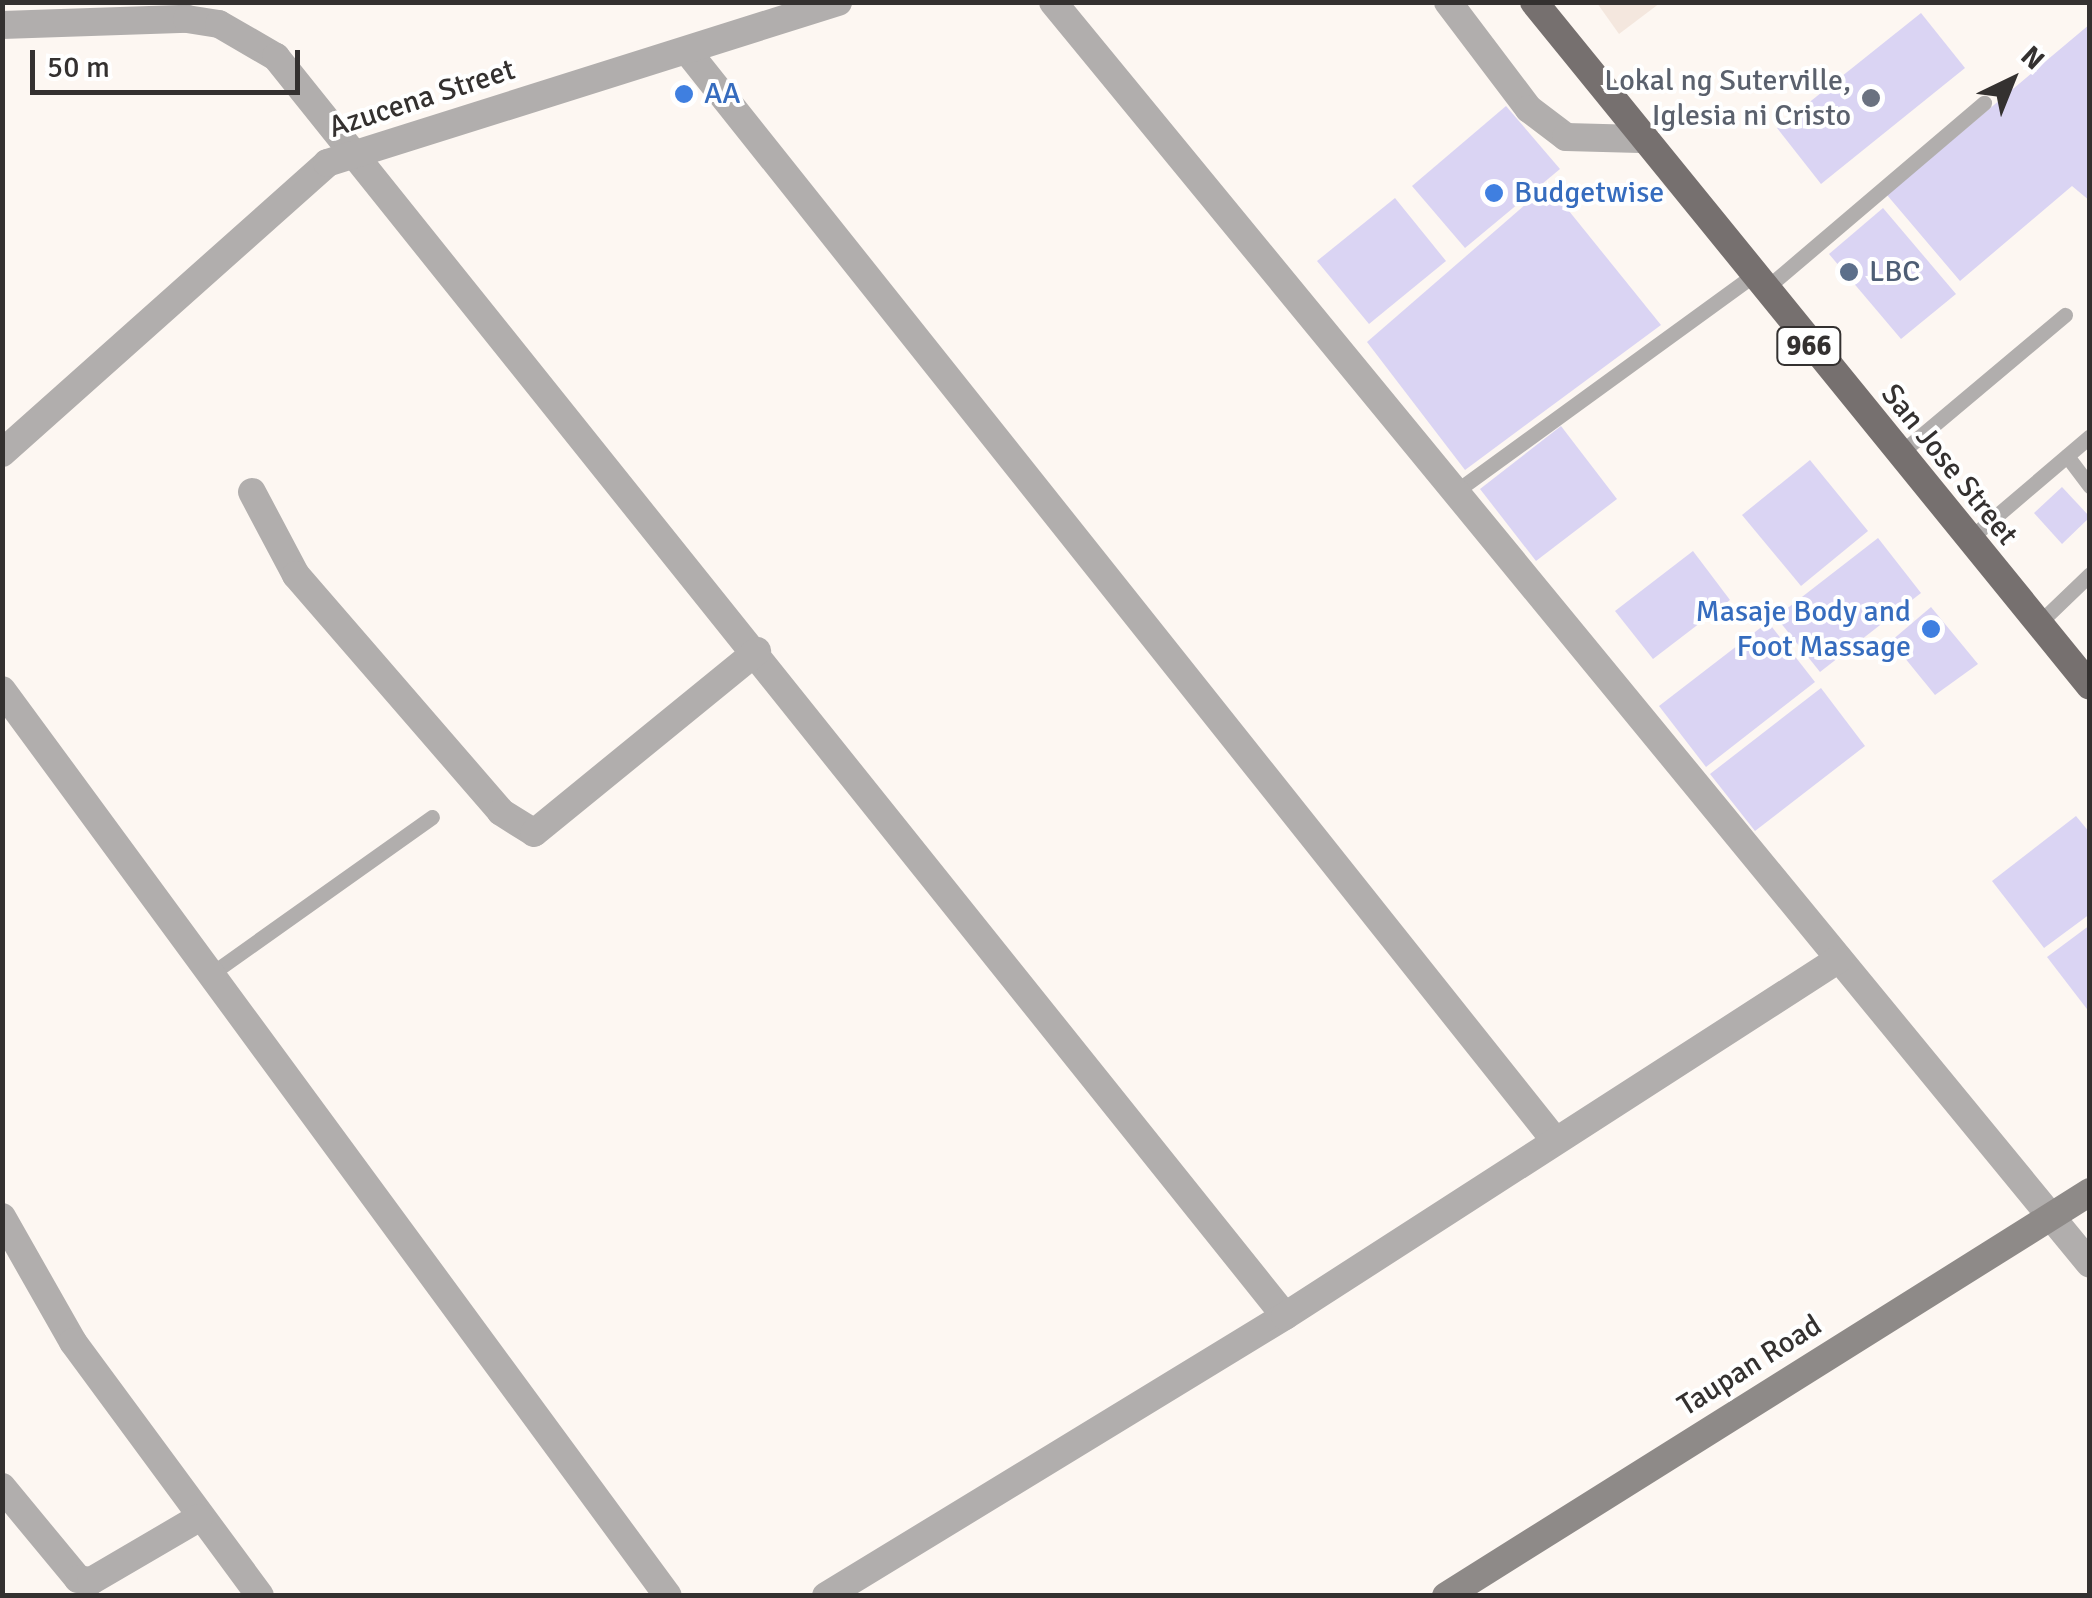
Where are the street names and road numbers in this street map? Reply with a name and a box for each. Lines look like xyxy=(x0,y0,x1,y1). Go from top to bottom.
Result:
street label: Azucena Street xyxy=(324,52,520,146)
road number: 966 xyxy=(1774,323,1844,369)
street label: San Jose Street xyxy=(1873,377,2025,553)
street label: Taupan Road xyxy=(1672,1308,1828,1424)

